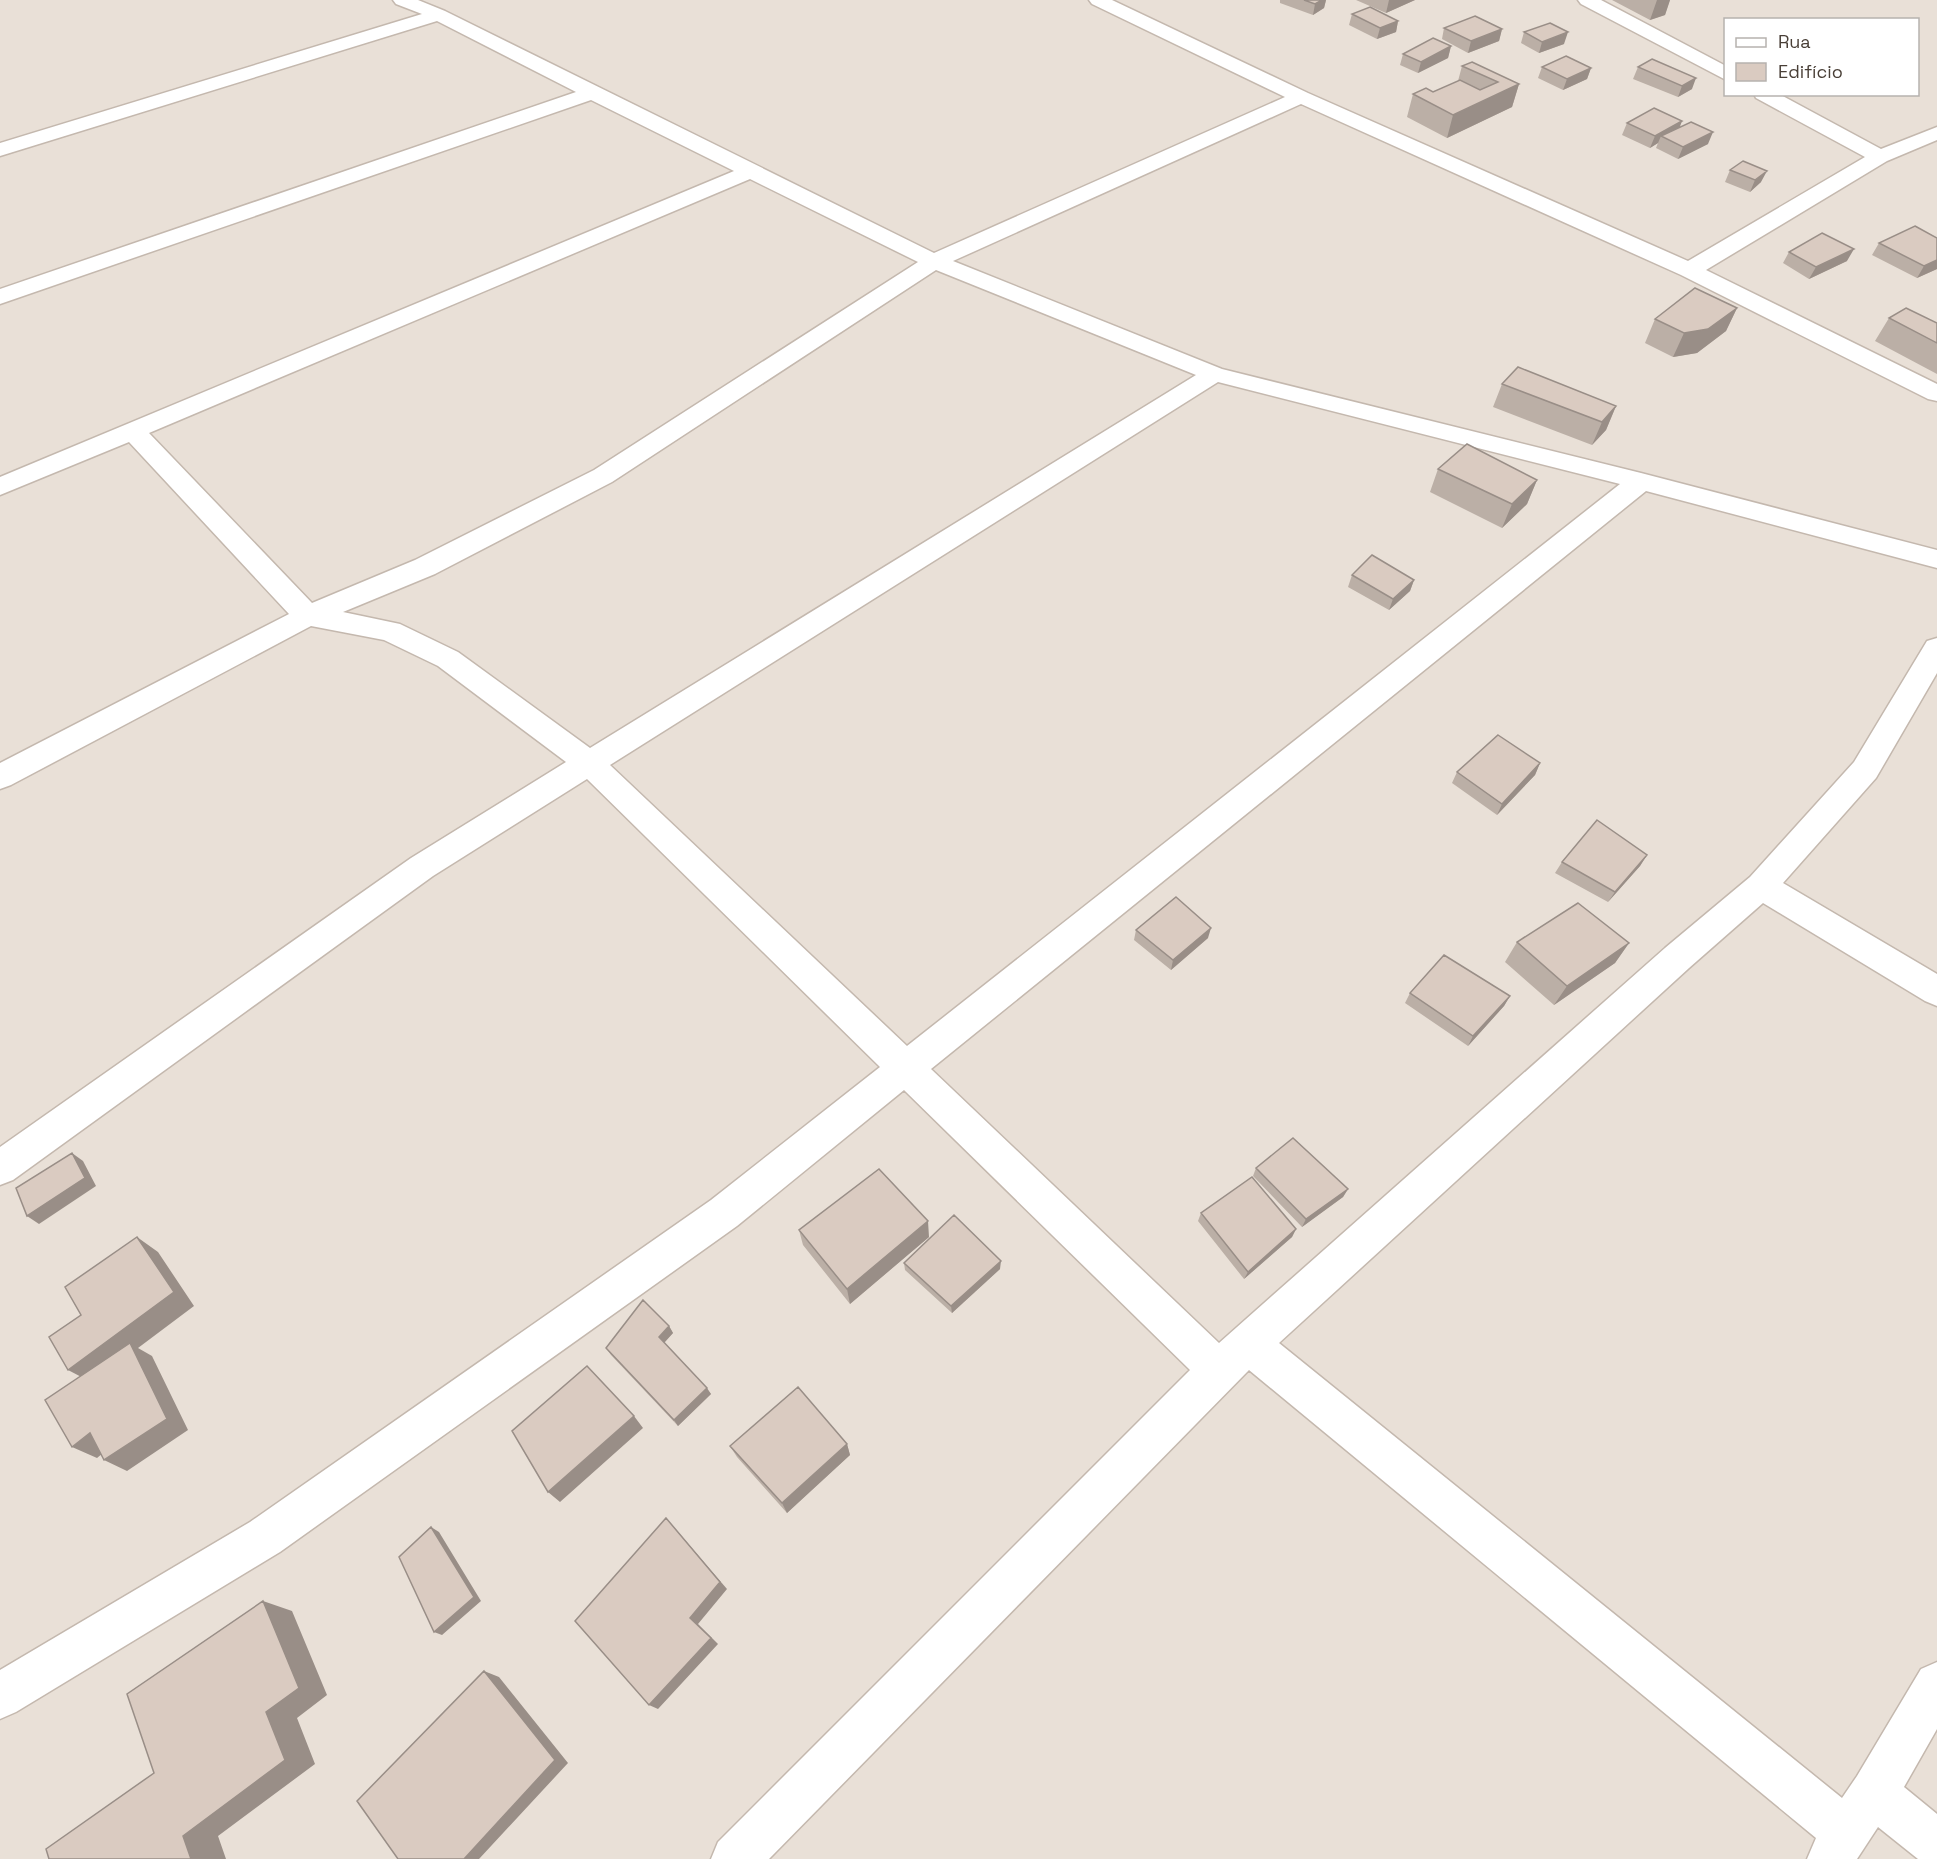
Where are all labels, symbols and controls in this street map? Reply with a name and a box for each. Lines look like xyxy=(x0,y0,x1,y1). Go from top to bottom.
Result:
legend xyxy=(1724,18,1919,96)
text: Rua xyxy=(1778,30,1811,53)
text: Edifício xyxy=(1778,60,1843,83)

